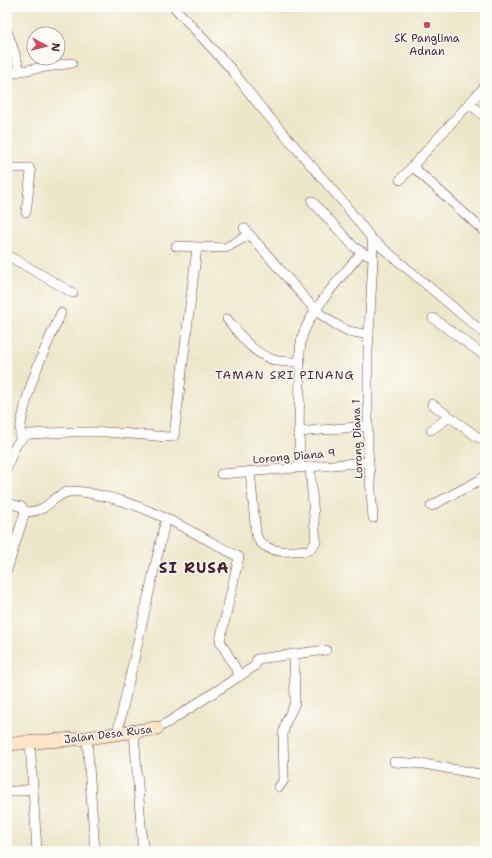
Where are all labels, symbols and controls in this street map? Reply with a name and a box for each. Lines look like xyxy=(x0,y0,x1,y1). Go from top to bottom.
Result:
marker: SK Panglima Adnan xyxy=(422,20,432,30)
north arrow xyxy=(26,26,66,66)
place label: SK Panglima Adnan xyxy=(394,31,460,59)
text: N xyxy=(47,42,63,53)
district label: TAMAN SRI PINANG xyxy=(215,367,355,383)
street label: Lorong Diana 1 xyxy=(349,399,366,479)
street label: Lorong Diana 9 xyxy=(252,445,336,468)
district label: SI RUSA xyxy=(159,558,229,578)
street label: Jalan Desa Rusa xyxy=(63,722,153,747)

